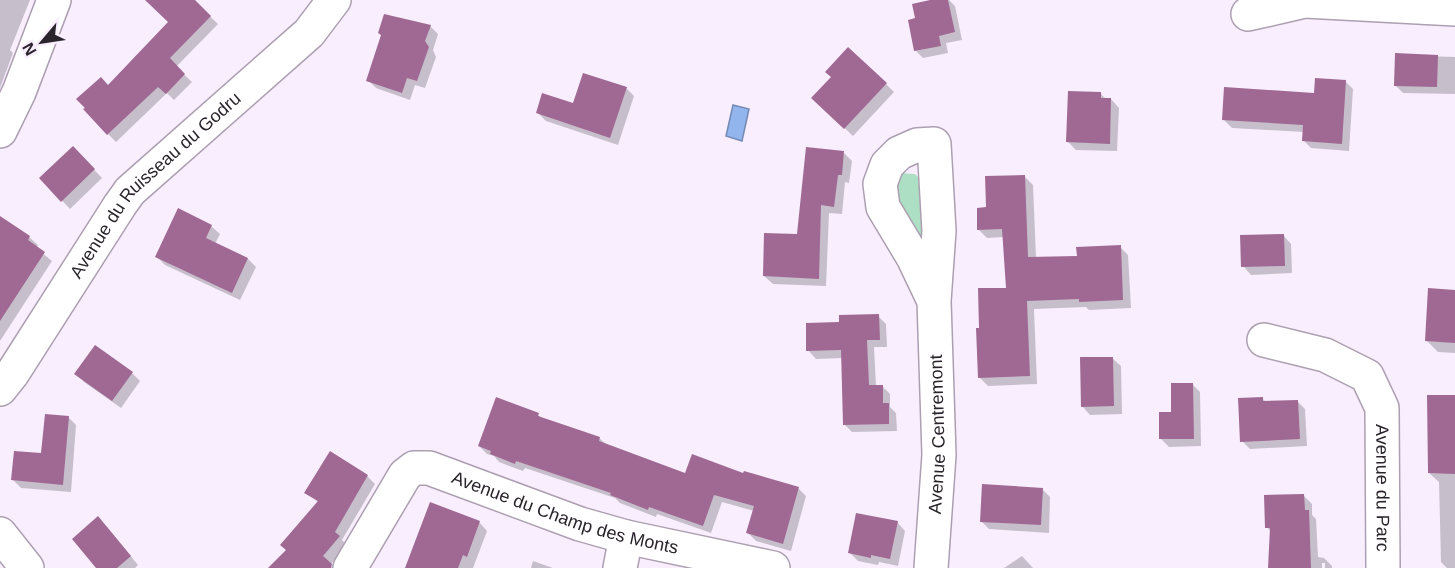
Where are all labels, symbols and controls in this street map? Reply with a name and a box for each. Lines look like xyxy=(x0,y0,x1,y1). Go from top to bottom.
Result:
north arrow xyxy=(12,12,72,72)
text: N xyxy=(19,40,40,58)
street label: Avenue du Ruisseau du Godru xyxy=(66,88,245,282)
street label: Avenue Centremont xyxy=(925,354,949,515)
street label: Avenue du Parc xyxy=(1372,424,1393,552)
street label: Avenue du Champ des Monts xyxy=(449,467,680,558)

